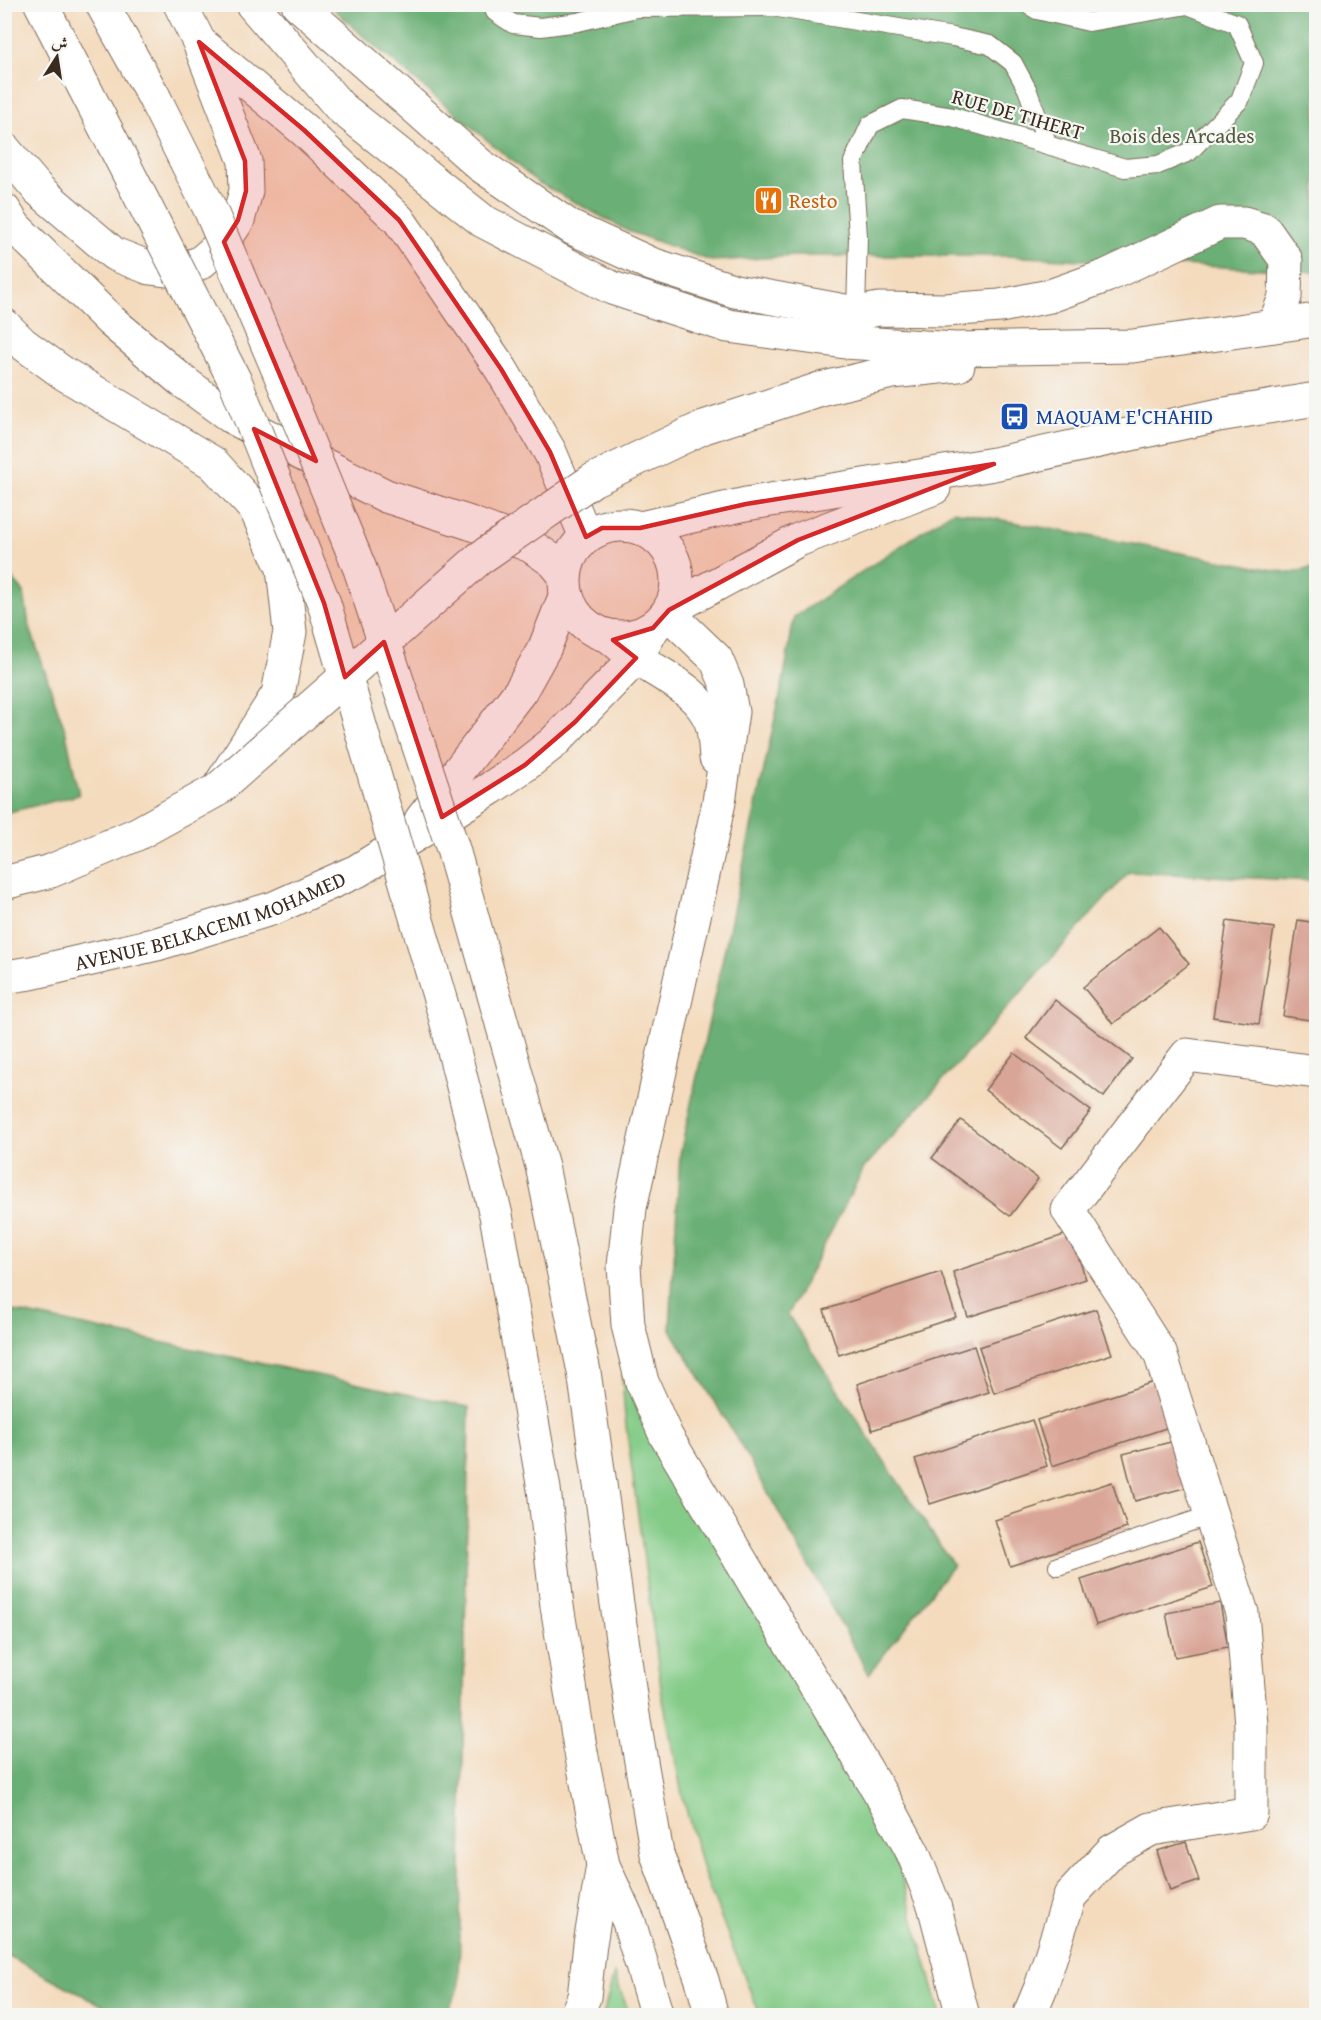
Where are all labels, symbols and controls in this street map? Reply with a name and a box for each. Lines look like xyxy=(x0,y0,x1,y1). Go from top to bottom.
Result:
north arrow xyxy=(27,27,87,87)
text: ش xyxy=(50,29,70,56)
street label: RUE DE TIHERT xyxy=(949,80,1088,148)
park label: Bois des Arcades xyxy=(1109,120,1255,151)
restaurant icon: Resto xyxy=(752,184,784,216)
place label: Resto xyxy=(789,185,837,216)
bus stop icon: MAQUAM E'CHAHID xyxy=(999,400,1031,432)
place label: MAQUAM E'CHAHID xyxy=(1036,401,1213,432)
street label: AVENUE BELKACEMI MOHAMED xyxy=(71,863,350,978)

